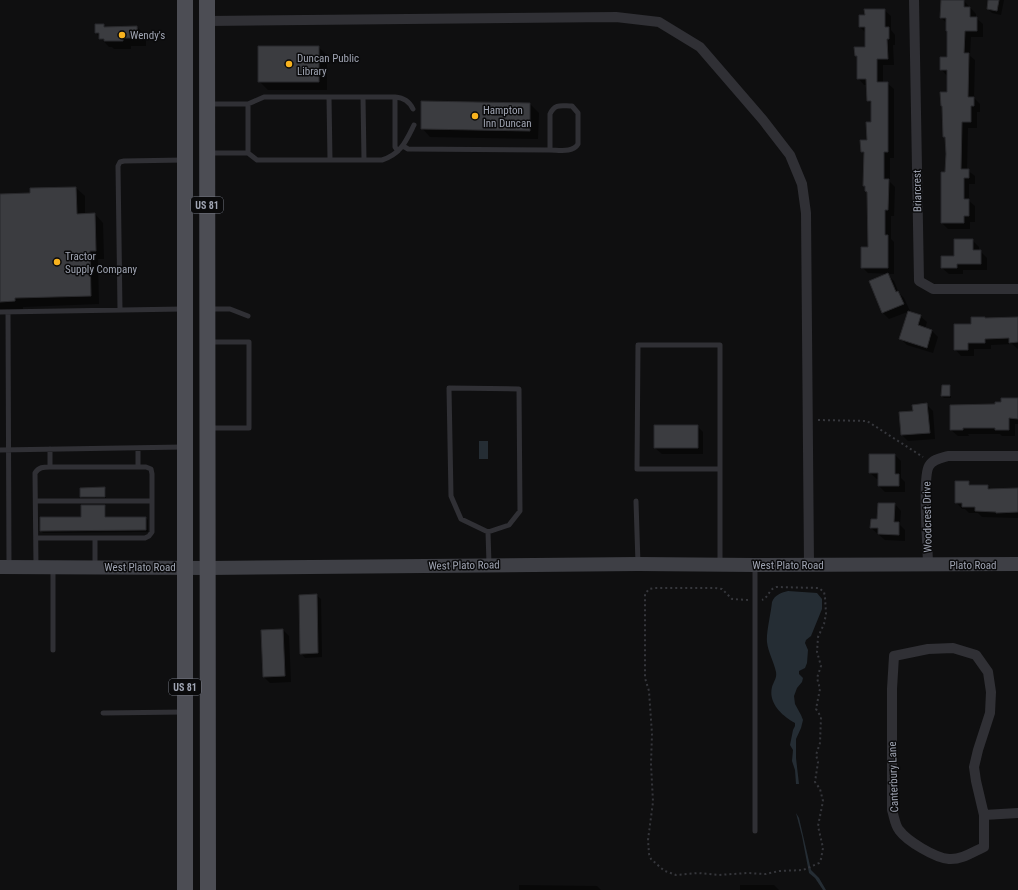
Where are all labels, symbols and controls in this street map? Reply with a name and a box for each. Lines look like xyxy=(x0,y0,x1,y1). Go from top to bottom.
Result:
place label: Wendy's xyxy=(130,29,165,42)
marker: Wendy's xyxy=(117,30,127,40)
place label: Duncan Public Library xyxy=(297,52,359,78)
marker: Duncan Public Library xyxy=(284,59,294,69)
place label: Hampton Inn Duncan xyxy=(483,104,532,130)
marker: Hampton Inn Duncan xyxy=(470,111,480,121)
street label: Briarcrest xyxy=(911,170,924,212)
road number: US 81 xyxy=(191,197,223,213)
place label: Tractor Supply Company xyxy=(65,250,138,276)
marker: Tractor Supply Company xyxy=(52,257,62,267)
street label: Woodcrest Drive xyxy=(920,481,935,553)
street label: West Plato Road xyxy=(428,558,500,573)
street label: West Plato Road xyxy=(752,559,824,572)
street label: Plato Road xyxy=(949,559,997,572)
street label: West Plato Road xyxy=(104,561,176,574)
road number: US 81 xyxy=(169,679,201,695)
street label: Canterbury Lane xyxy=(886,741,901,813)

